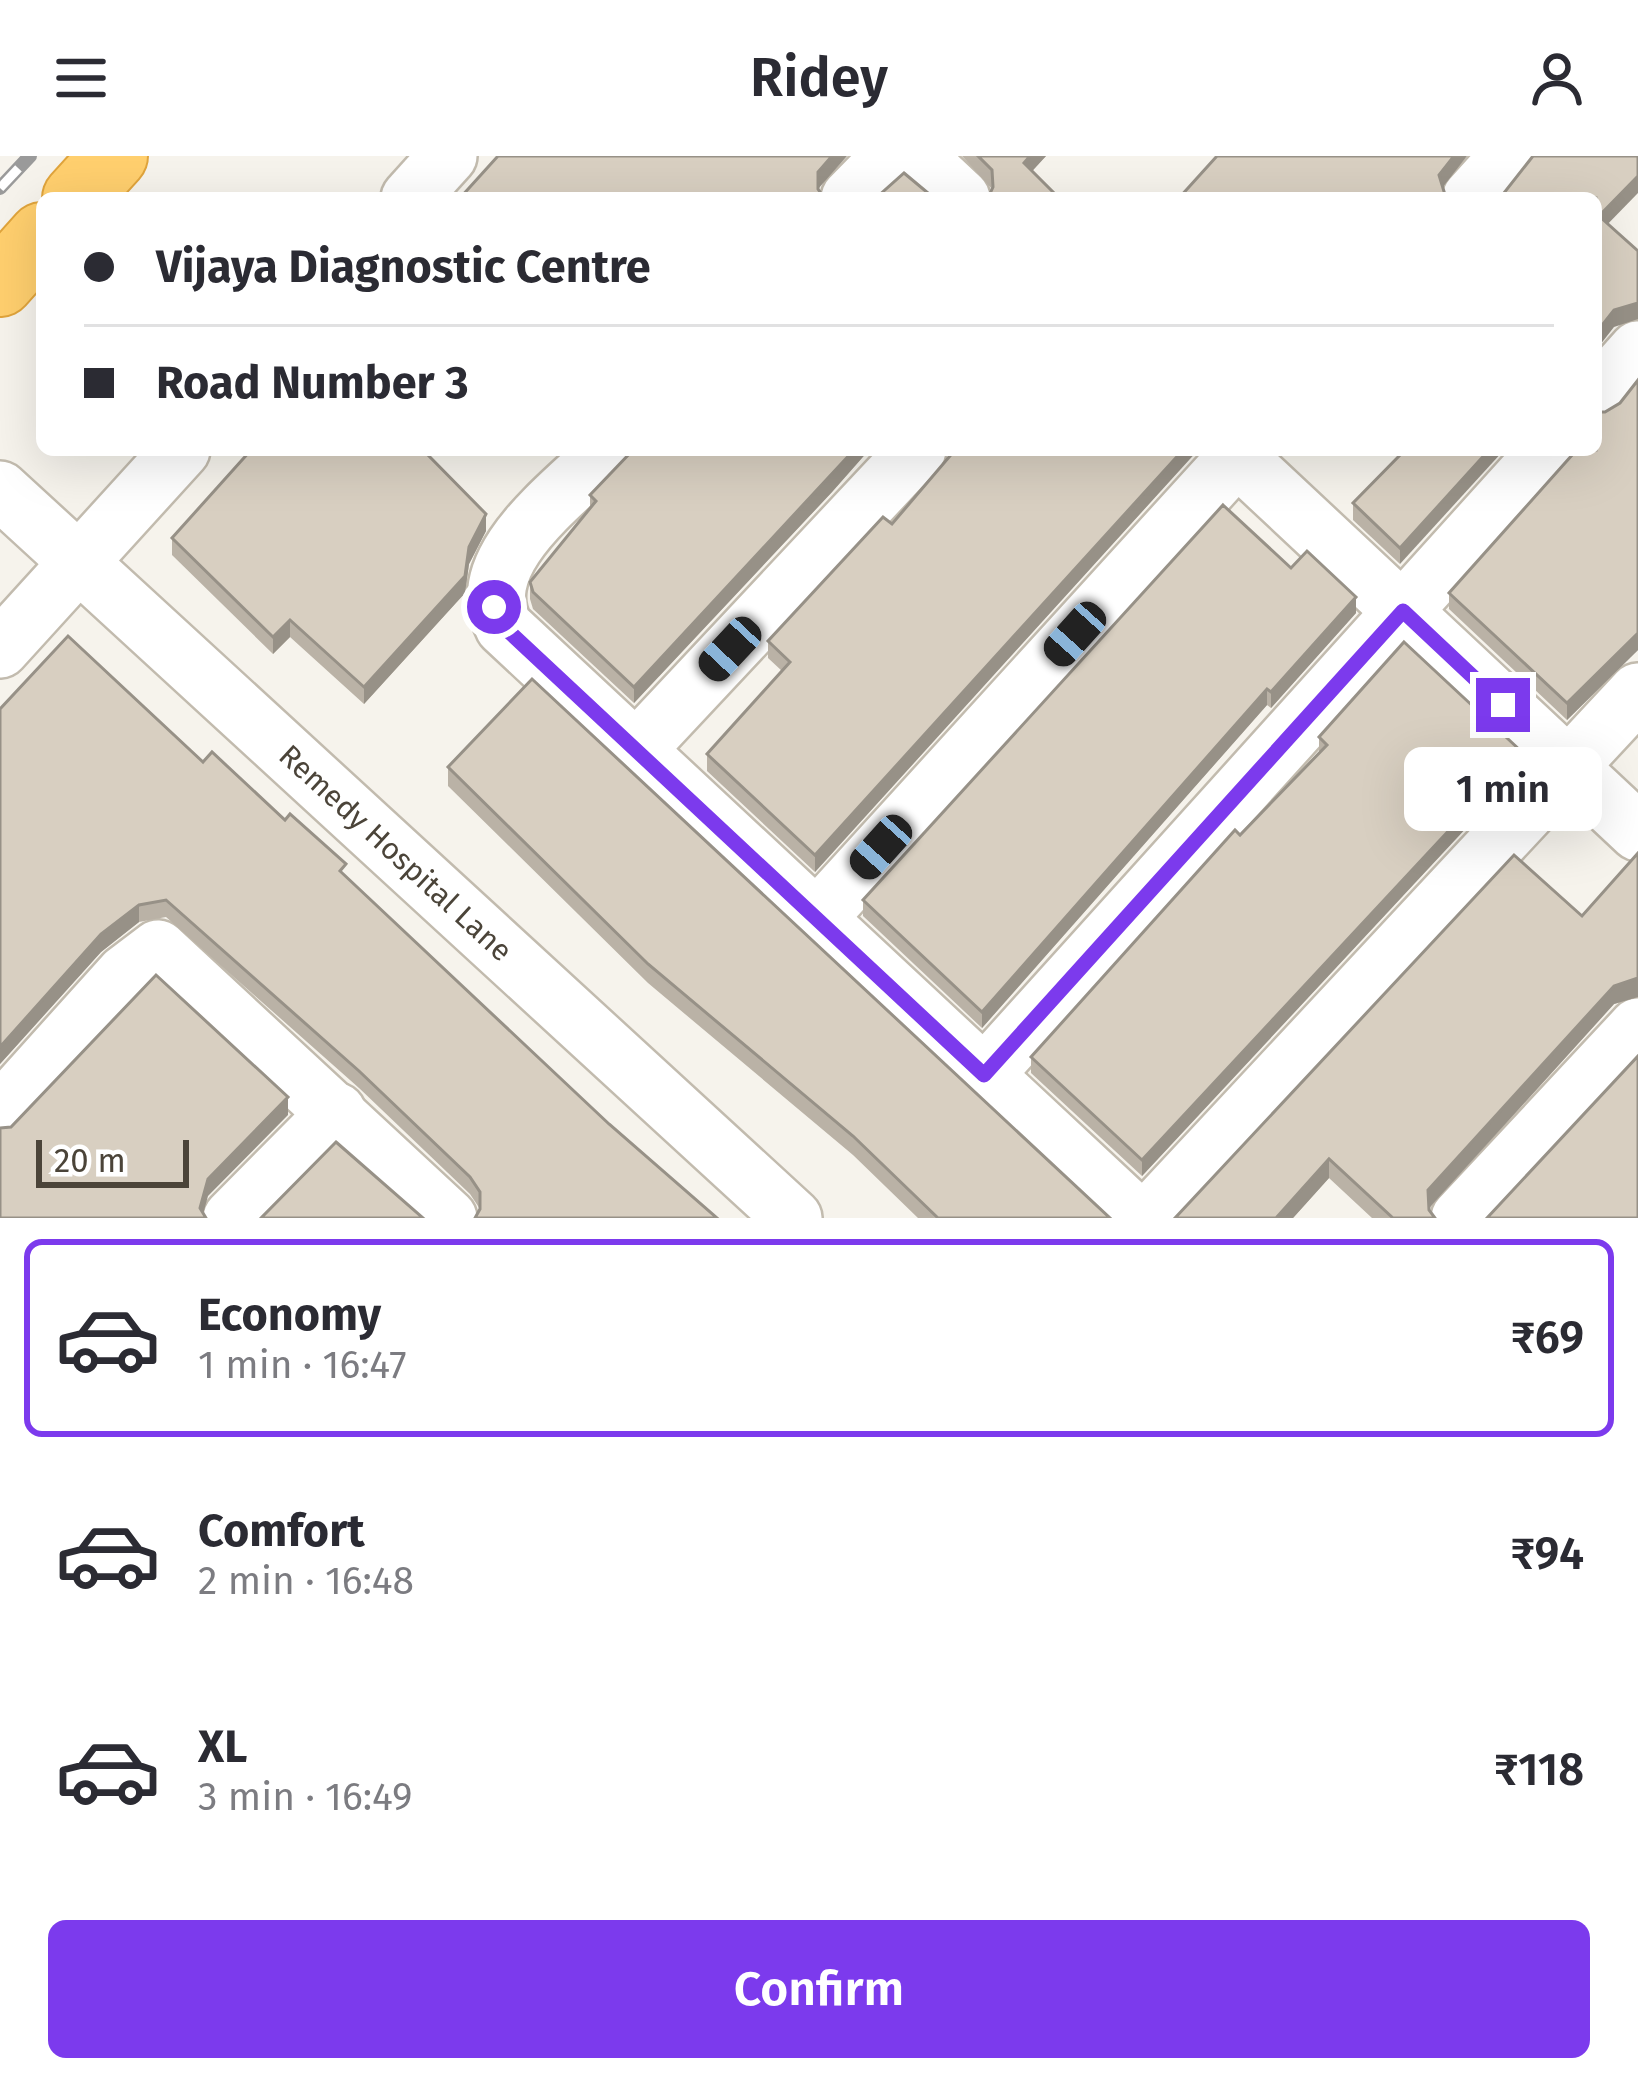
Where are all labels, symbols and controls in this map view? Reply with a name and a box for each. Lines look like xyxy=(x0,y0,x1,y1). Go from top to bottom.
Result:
icon: menu xyxy=(48,45,114,111)
icon: person xyxy=(1524,45,1590,111)
text: Ridey xyxy=(750,46,888,110)
text: Vijaya Diagnostic Centre xyxy=(156,240,651,294)
text: Road Number 3 xyxy=(156,356,469,410)
route start xyxy=(467,580,521,634)
car xyxy=(1038,595,1112,673)
car xyxy=(692,610,768,688)
route end xyxy=(1476,678,1530,732)
street label: Remedy Hospital Lane xyxy=(272,737,520,969)
callout: 1 min xyxy=(1404,747,1602,831)
text: 1 min xyxy=(1456,766,1550,812)
car xyxy=(844,808,918,886)
scale bar xyxy=(36,1134,189,1187)
text: 20 m xyxy=(54,1141,126,1181)
icon: car xyxy=(54,1284,162,1392)
text: Economy xyxy=(198,1288,381,1342)
text: ₹69 xyxy=(1511,1311,1584,1365)
text: 1 min · 16:47 xyxy=(198,1342,407,1388)
icon: car xyxy=(54,1500,162,1608)
text: Comfort xyxy=(198,1504,365,1558)
text: ₹94 xyxy=(1510,1527,1584,1581)
text: 2 min · 16:48 xyxy=(198,1558,414,1604)
icon: car xyxy=(54,1716,162,1824)
text: XL xyxy=(198,1720,247,1774)
text: ₹118 xyxy=(1494,1743,1584,1797)
text: 3 min · 16:49 xyxy=(198,1774,412,1820)
button: Confirm xyxy=(48,1920,1590,2058)

